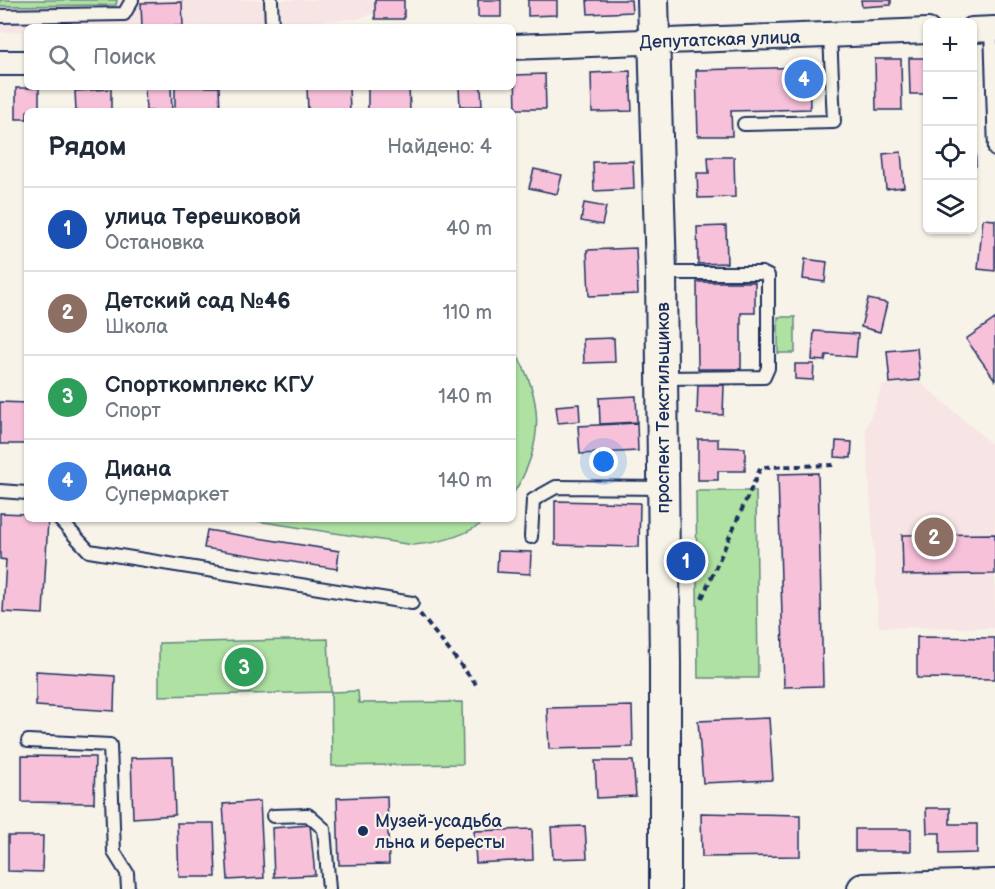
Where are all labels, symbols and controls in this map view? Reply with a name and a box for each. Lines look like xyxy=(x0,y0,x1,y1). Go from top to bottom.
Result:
map controls xyxy=(923,18,977,234)
button: + xyxy=(923,18,977,72)
search box xyxy=(24,24,516,90)
street label: Депутатская улица xyxy=(639,27,801,53)
icon: search xyxy=(45,41,78,74)
text: Поиск xyxy=(93,44,156,71)
pin: 4 xyxy=(784,56,824,101)
button: − xyxy=(923,72,977,126)
button: locate xyxy=(923,126,977,180)
text: Рядом xyxy=(48,132,126,163)
text: Найдено: 4 xyxy=(387,135,492,159)
button: layers xyxy=(923,180,977,234)
text: улица Терешковой xyxy=(105,204,301,231)
text: 1 xyxy=(63,217,72,241)
text: 40 m xyxy=(446,217,492,241)
text: Остановка xyxy=(105,231,204,255)
text: Детский сад №46 xyxy=(105,288,291,315)
text: 2 xyxy=(62,301,73,325)
text: 110 m xyxy=(443,301,492,325)
street label: проспект Текстильщиков xyxy=(653,302,674,514)
text: Школа xyxy=(105,315,168,339)
text: Спорткомплекс КГУ xyxy=(105,372,314,399)
text: 3 xyxy=(62,385,73,409)
text: 140 m xyxy=(438,385,492,409)
text: Спорт xyxy=(105,399,161,423)
your location xyxy=(589,447,618,476)
text: Диана xyxy=(105,456,171,483)
text: 4 xyxy=(62,469,73,493)
text: 140 m xyxy=(438,469,492,493)
text: Супермаркет xyxy=(105,483,229,507)
pin: 2 xyxy=(914,514,954,560)
pin: 1 xyxy=(666,538,706,584)
pin: 3 xyxy=(224,644,264,690)
place label: Музей-усадьба льна и бересты xyxy=(375,811,505,853)
marker: Музей-усадьба льна и бересты xyxy=(356,824,370,838)

